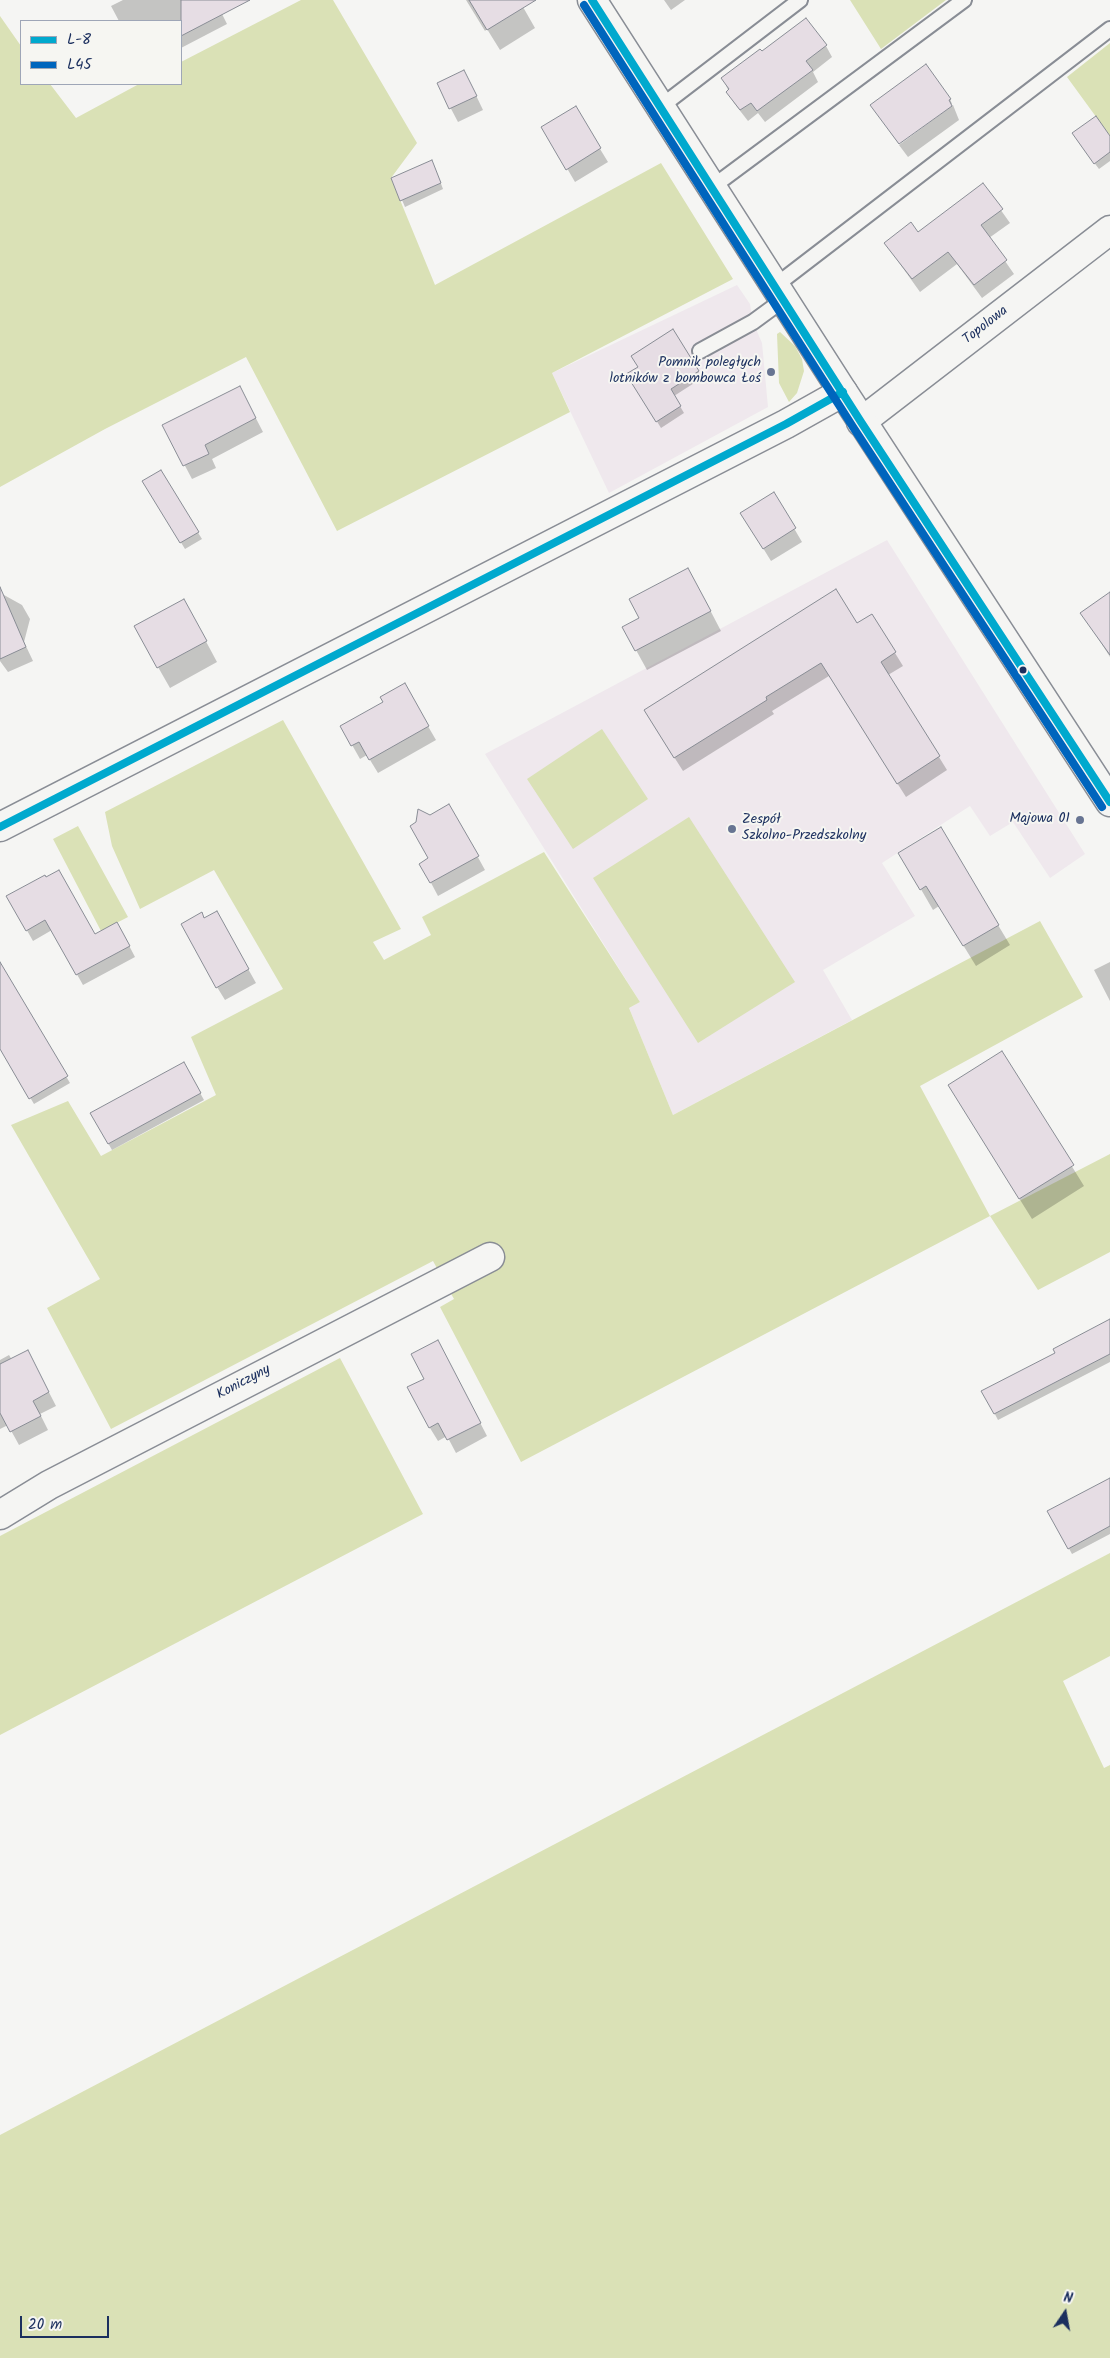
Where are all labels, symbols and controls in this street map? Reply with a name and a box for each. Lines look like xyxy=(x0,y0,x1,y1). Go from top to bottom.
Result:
legend xyxy=(20,20,182,85)
text: L-8 xyxy=(67,28,91,52)
text: L45 xyxy=(67,53,92,77)
street label: Topolowa xyxy=(960,303,1012,349)
place label: Pomnik poległych lotników z bombowca Łoś xyxy=(609,356,761,388)
marker: Pomnik poległych lotników z bombowca Łoś xyxy=(765,366,777,378)
unlabelled marker xyxy=(1018,665,1028,675)
place label: Majowa 01 xyxy=(1009,812,1070,828)
place label: Zespół Szkolno-Przedszkolny xyxy=(742,813,866,846)
marker: Majowa 01 xyxy=(1074,814,1086,826)
marker: Zespół Szkolno-Przedszkolny xyxy=(726,823,738,835)
street label: Koniczyny xyxy=(214,1362,274,1404)
text: N xyxy=(1062,2287,1075,2310)
north arrow xyxy=(1040,2288,1090,2338)
scale bar xyxy=(22,2306,111,2338)
text: 20 m xyxy=(28,2313,62,2337)

